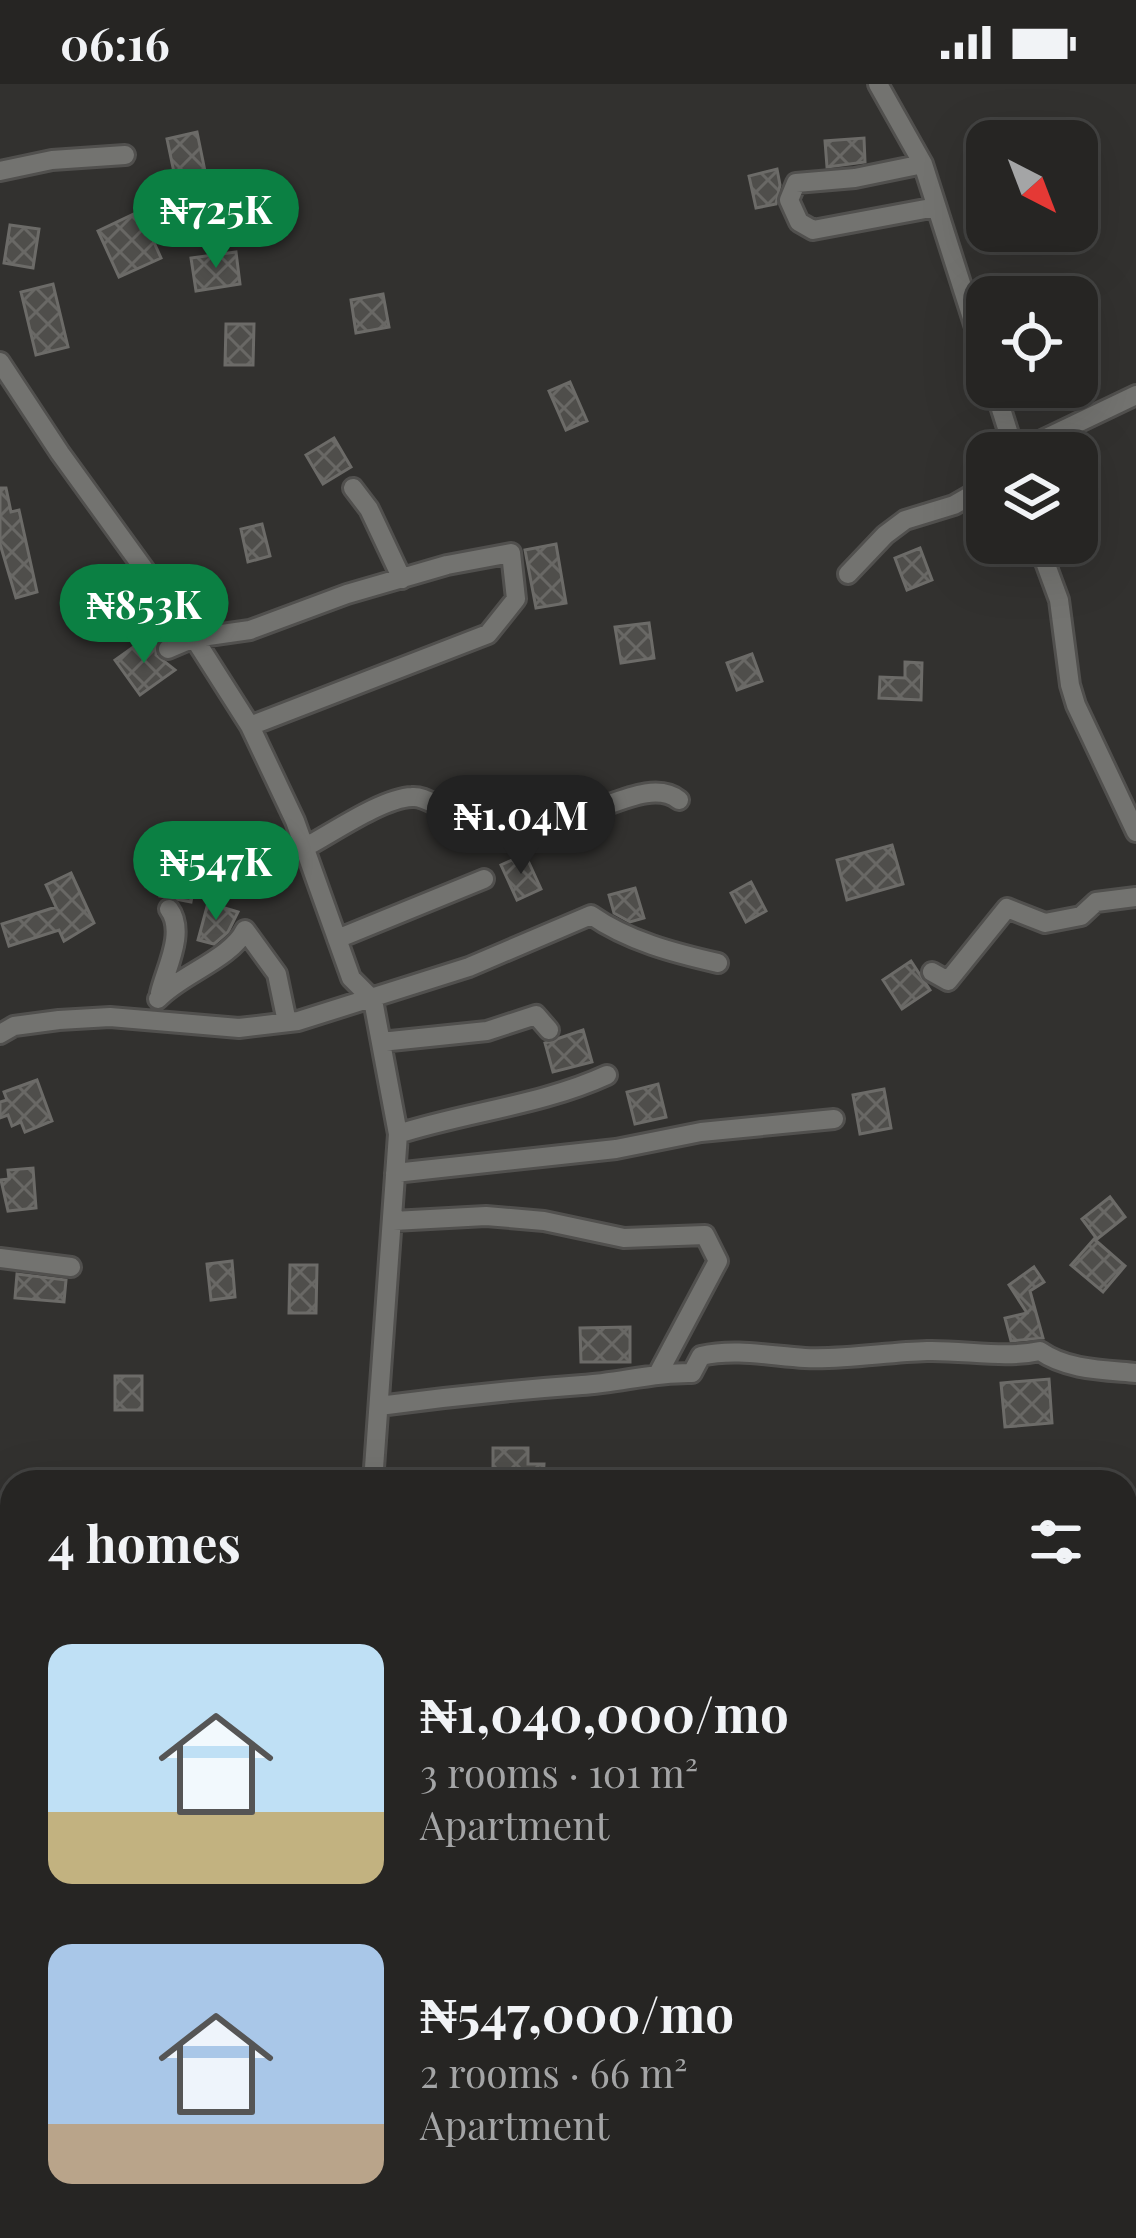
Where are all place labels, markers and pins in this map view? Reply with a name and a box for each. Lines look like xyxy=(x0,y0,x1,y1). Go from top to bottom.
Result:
pin: ₦725K xyxy=(132,169,300,271)
pin: ₦853K xyxy=(60,564,228,666)
pin: ₦1.04M xyxy=(423,775,619,877)
pin: ₦547K xyxy=(132,821,300,923)

